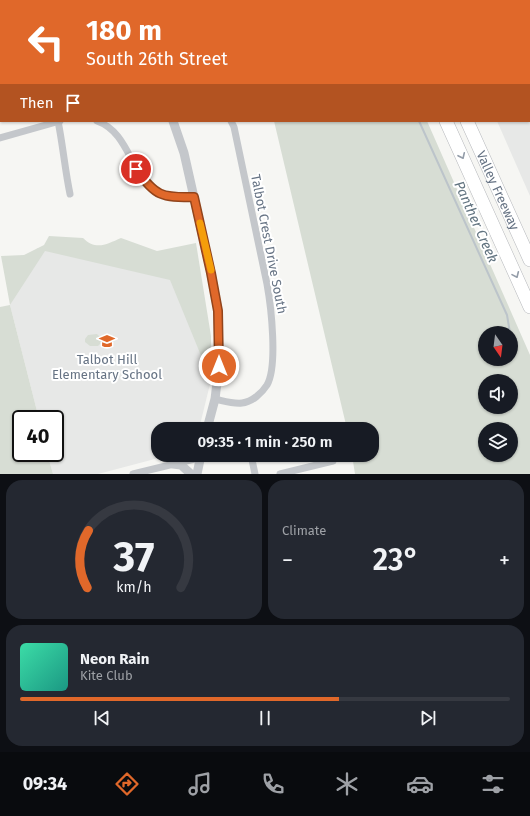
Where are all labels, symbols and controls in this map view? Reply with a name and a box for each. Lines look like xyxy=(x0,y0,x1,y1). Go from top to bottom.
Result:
text: 180 m xyxy=(86,14,162,47)
icon: left xyxy=(20,16,72,68)
text: South 26th Street xyxy=(86,48,228,70)
icon: arrive xyxy=(62,92,84,114)
text: Then xyxy=(20,94,54,112)
street label: Valley Freeway xyxy=(474,148,523,233)
pin xyxy=(119,152,153,186)
one-way arrow xyxy=(457,152,465,160)
icon: arrive xyxy=(125,158,147,180)
street label: Talbot Crest Drive South xyxy=(248,173,290,315)
water label: Panther Creek xyxy=(450,179,502,266)
one-way arrow xyxy=(511,271,519,278)
north arrow xyxy=(478,326,518,366)
map controls xyxy=(478,326,518,462)
school or university icon: Talbot Hill Elementary School xyxy=(98,332,116,350)
position arrow xyxy=(198,345,240,387)
place label: Talbot Hill Elementary School xyxy=(52,352,162,382)
button: sound xyxy=(478,374,518,414)
speed limit sign: 40 xyxy=(12,410,64,462)
button: layers xyxy=(478,422,518,462)
text: 09:35 · 1 min · 250 m xyxy=(198,433,332,451)
text: Climate xyxy=(282,523,326,538)
text: 37 xyxy=(113,531,154,581)
text: 23° xyxy=(373,542,419,578)
text: − xyxy=(282,547,293,574)
text: + xyxy=(499,547,510,574)
text: km/h xyxy=(116,578,152,595)
text: Neon Rain xyxy=(80,650,149,668)
text: Kite Club xyxy=(80,668,133,683)
icon: previous xyxy=(91,707,113,729)
icon: pause xyxy=(254,707,276,729)
icon: next xyxy=(417,707,439,729)
icon: directions xyxy=(113,770,141,798)
icon: music xyxy=(186,770,214,798)
icon: phone xyxy=(259,770,287,798)
icon: climate xyxy=(333,770,361,798)
icon: car xyxy=(406,770,434,798)
icon: filters xyxy=(479,770,507,798)
text: 09:34 xyxy=(23,773,67,795)

